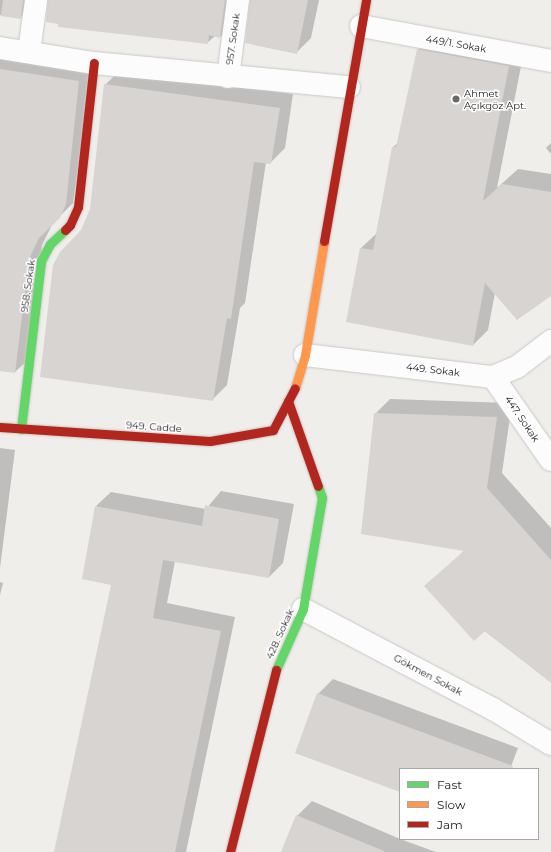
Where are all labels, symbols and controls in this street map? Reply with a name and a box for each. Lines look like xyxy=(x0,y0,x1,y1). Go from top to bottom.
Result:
street label: 957. Sokak xyxy=(223,12,243,66)
street label: 449/1. Sokak xyxy=(425,33,487,55)
place label: Ahmet Açıkgöz Apt. xyxy=(464,87,526,110)
marker: Ahmet Açıkgöz Apt. xyxy=(451,94,461,104)
street label: 958. Sokak xyxy=(18,259,38,313)
street label: 449. Sokak xyxy=(405,361,461,379)
street label: 447. Sokak xyxy=(502,394,542,444)
street label: 949. Cadde xyxy=(126,419,182,435)
street label: 428. Sokak xyxy=(264,607,296,661)
street label: Gökmen Sokak xyxy=(392,652,464,698)
legend xyxy=(399,768,539,840)
text: Fast xyxy=(437,777,462,792)
text: Slow xyxy=(437,797,466,812)
text: Jam xyxy=(437,817,463,832)

